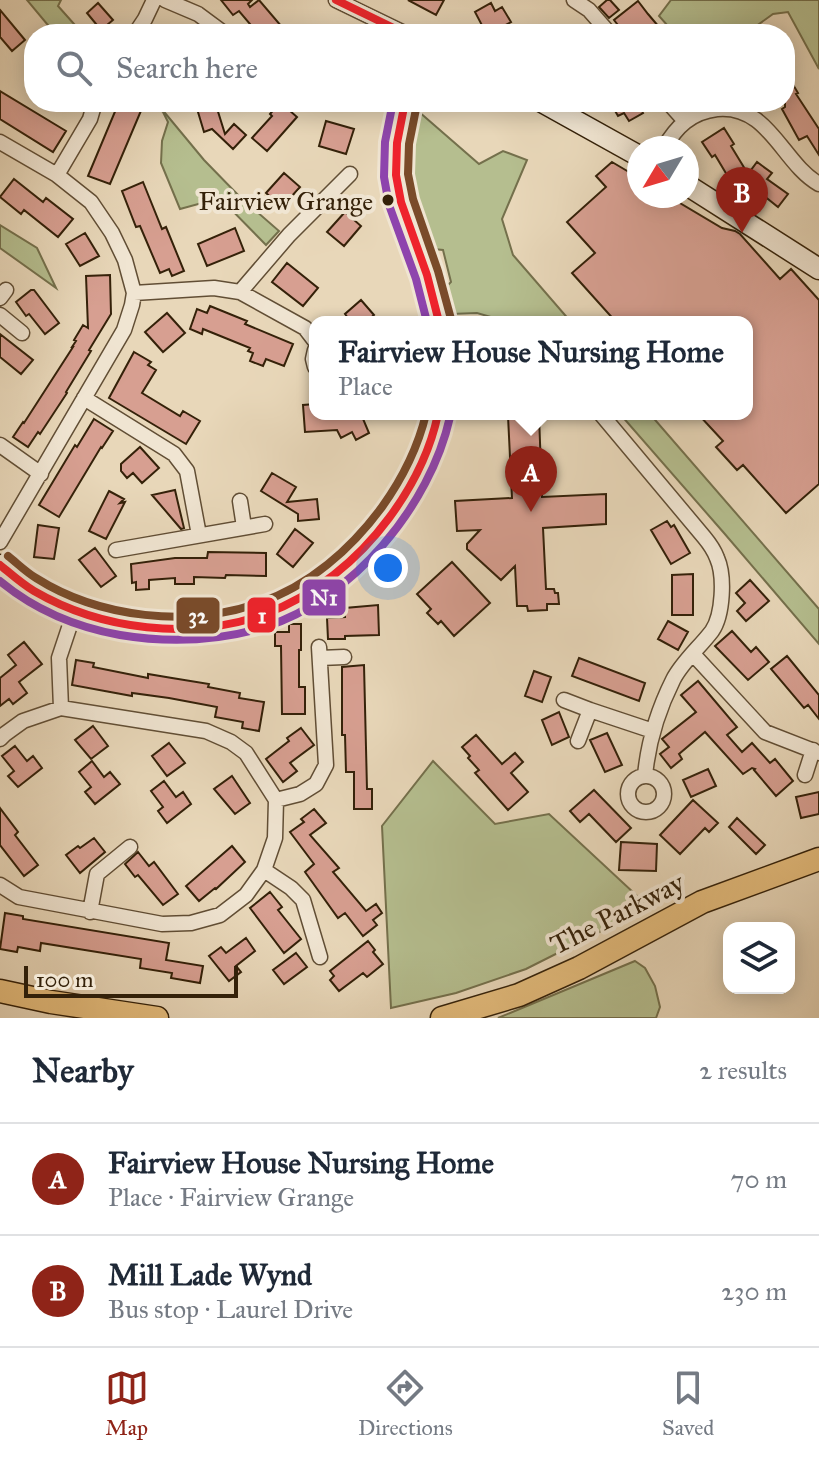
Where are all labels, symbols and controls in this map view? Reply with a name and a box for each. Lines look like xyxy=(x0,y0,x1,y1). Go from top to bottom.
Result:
search box xyxy=(24,24,795,112)
icon: search xyxy=(52,46,96,90)
text: Search here xyxy=(116,50,258,86)
north arrow xyxy=(627,136,699,208)
pin: B xyxy=(716,167,768,233)
place label: Fairview Grange xyxy=(199,185,373,217)
marker: Fairview Grange xyxy=(380,192,396,208)
popup xyxy=(309,316,753,420)
text: Fairview House Nursing Home xyxy=(338,334,724,370)
text: Place xyxy=(338,370,393,402)
pin: A xyxy=(505,446,557,512)
your location xyxy=(368,548,408,588)
line badge: N1 xyxy=(301,578,347,617)
text: N1 xyxy=(310,584,338,611)
line badge: 32 xyxy=(175,596,221,635)
line badge: 1 xyxy=(246,596,277,634)
text: 32 xyxy=(188,602,209,629)
text: 1 xyxy=(258,602,267,629)
street label: The Parkway xyxy=(544,864,691,962)
map controls xyxy=(723,922,795,994)
button: layers xyxy=(723,922,795,994)
scale bar xyxy=(24,962,238,998)
text: 100 m xyxy=(36,966,93,993)
text: Nearby xyxy=(32,1050,134,1091)
text: 2 results xyxy=(699,1054,787,1086)
text: Fairview House Nursing Home xyxy=(108,1145,494,1181)
text: A xyxy=(49,1163,67,1195)
text: 70 m xyxy=(731,1163,787,1195)
text: Place · Fairview Grange xyxy=(108,1181,354,1213)
text: Mill Lade Wynd xyxy=(108,1257,312,1293)
text: B xyxy=(49,1275,67,1307)
text: 230 m xyxy=(721,1275,787,1307)
text: Bus stop · Laurel Drive xyxy=(108,1293,353,1325)
tab: Map xyxy=(105,1366,149,1441)
tab: Directions xyxy=(358,1366,453,1441)
tab: Saved xyxy=(662,1366,714,1441)

